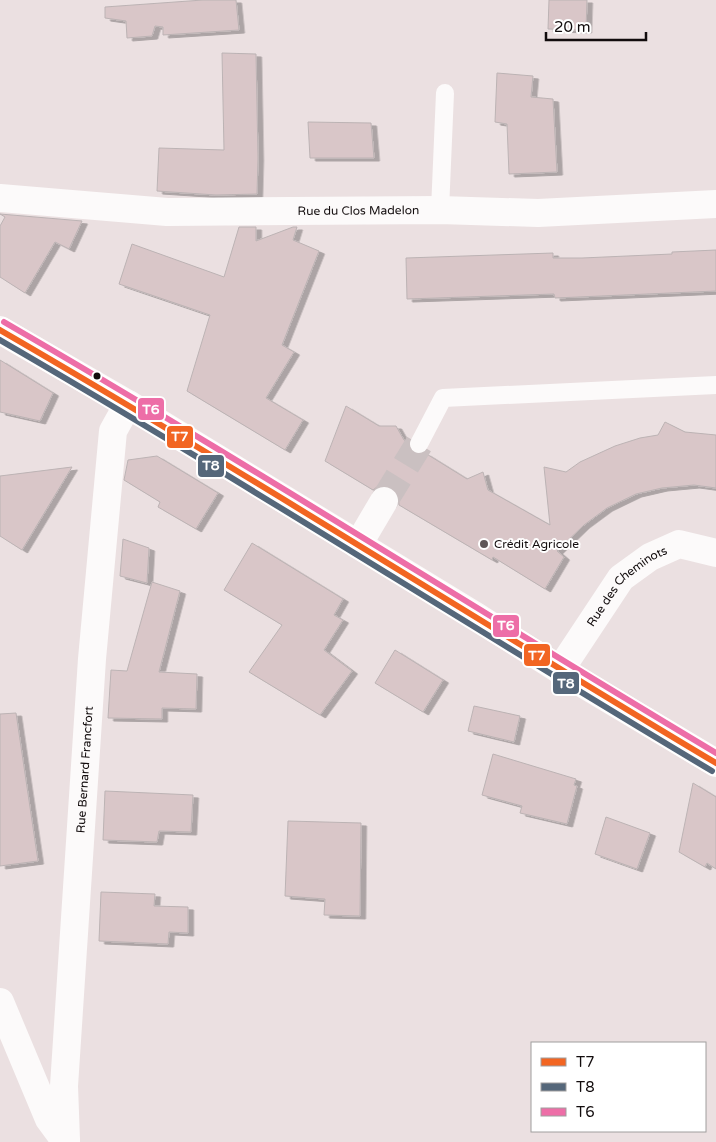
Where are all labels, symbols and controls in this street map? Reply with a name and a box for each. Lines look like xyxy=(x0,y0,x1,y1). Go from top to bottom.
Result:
scale bar xyxy=(546,10,646,42)
text: 20 m xyxy=(554,18,591,36)
street label: Rue du Clos Madelon xyxy=(298,203,419,218)
unlabelled marker xyxy=(92,371,102,381)
line badge: T6 xyxy=(137,397,165,421)
text: T6 xyxy=(141,401,160,418)
line badge: T7 xyxy=(166,425,194,449)
text: T7 xyxy=(170,428,189,445)
line badge: T8 xyxy=(197,454,225,478)
text: T8 xyxy=(201,457,220,474)
place label: Crédit Agricole xyxy=(494,537,579,551)
marker: Crédit Agricole xyxy=(478,538,490,550)
street label: Rue des Cheminots xyxy=(584,543,670,629)
line badge: T6 xyxy=(492,614,520,638)
text: T6 xyxy=(496,617,515,634)
line badge: T7 xyxy=(523,643,551,667)
text: T7 xyxy=(527,647,546,664)
line badge: T8 xyxy=(552,671,580,695)
text: T8 xyxy=(556,675,575,692)
street label: Rue Bernard Francfort xyxy=(74,705,96,834)
legend xyxy=(531,1042,706,1132)
text: T7 xyxy=(576,1053,595,1071)
text: T8 xyxy=(576,1078,595,1096)
text: T6 xyxy=(576,1103,595,1121)

